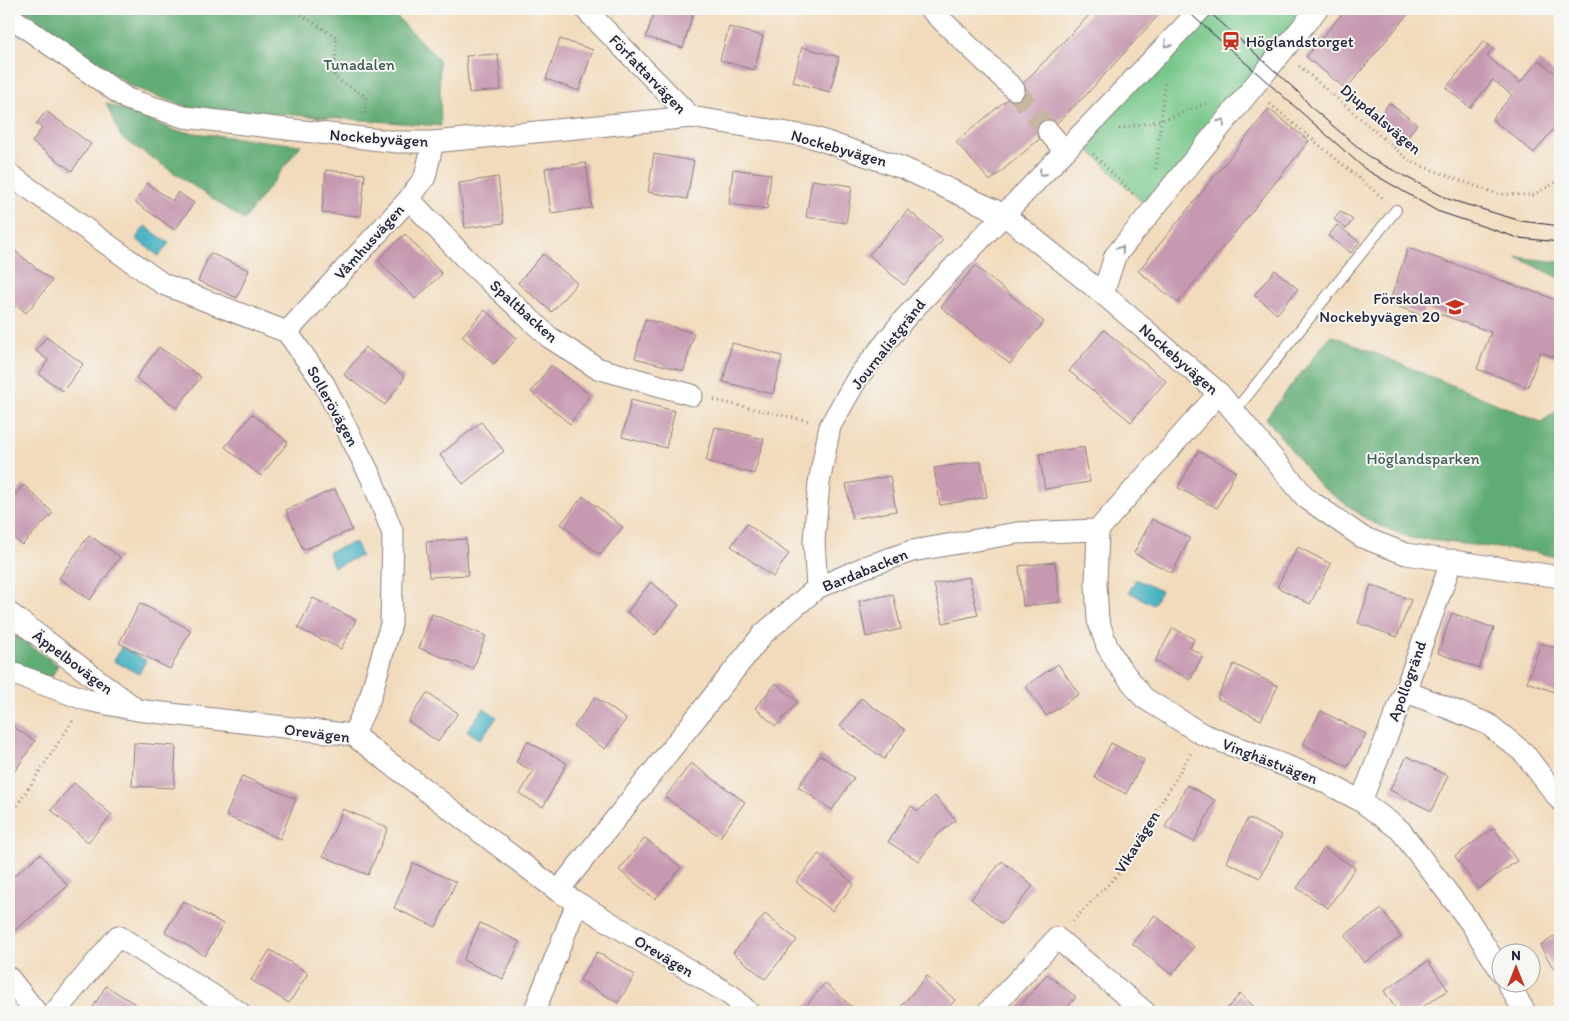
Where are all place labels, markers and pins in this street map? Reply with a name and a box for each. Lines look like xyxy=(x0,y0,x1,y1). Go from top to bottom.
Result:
station icon: Höglandstorget xyxy=(1220,30,1242,52)
place label: Höglandstorget xyxy=(1246,32,1354,51)
place label: Förskolan Nockebyvägen 20 xyxy=(1319,289,1440,326)
school or university icon: Förskolan Nockebyvägen 20 xyxy=(1444,296,1466,318)

